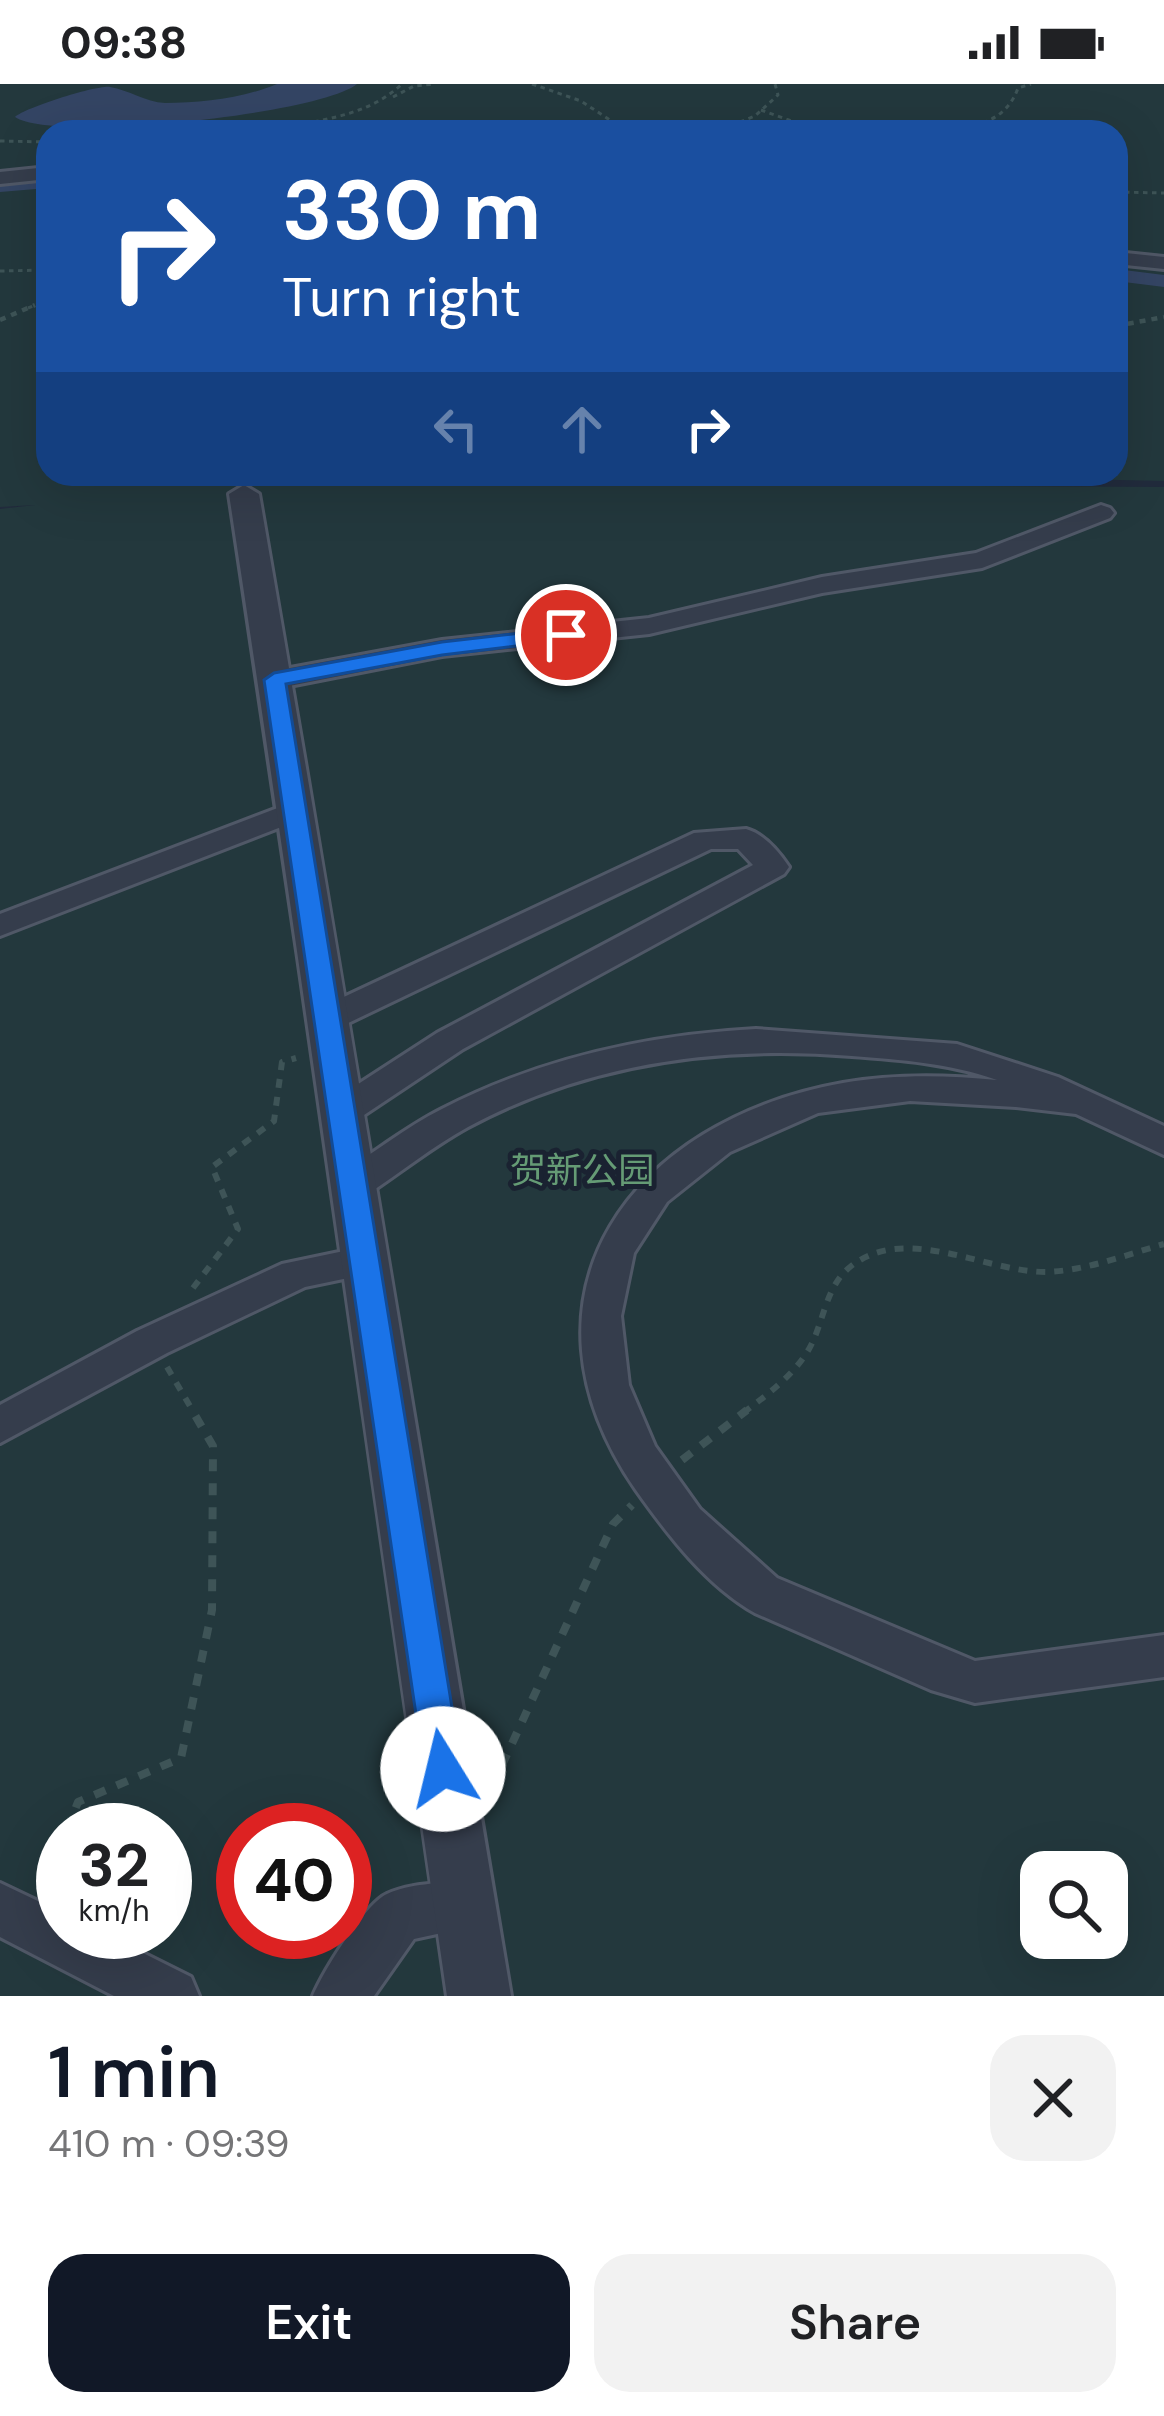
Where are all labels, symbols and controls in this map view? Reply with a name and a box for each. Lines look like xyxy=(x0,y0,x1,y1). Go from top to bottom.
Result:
text: 09:38 xyxy=(60,13,187,72)
text: 330 m xyxy=(282,156,541,265)
icon: right xyxy=(84,168,240,324)
text: Turn right xyxy=(282,262,521,333)
icon: left xyxy=(423,396,489,462)
icon: ahead xyxy=(549,396,615,462)
icon: right xyxy=(675,396,741,462)
pin xyxy=(515,584,617,686)
icon: arrive xyxy=(533,602,599,668)
park label: 贺新公园 xyxy=(510,1147,654,1194)
position arrow xyxy=(380,1706,506,1832)
speed limit sign: 40 xyxy=(216,1803,372,1959)
text: 32 xyxy=(79,1826,149,1905)
map controls xyxy=(1020,1851,1128,1959)
button: search xyxy=(1020,1851,1128,1959)
text: km/h xyxy=(79,1891,149,1930)
text: 1 min xyxy=(48,2026,220,2119)
button: close xyxy=(990,2035,1116,2161)
text: 410 m · 09:39 xyxy=(48,2118,290,2169)
button: Exit xyxy=(48,2254,570,2392)
button: Share xyxy=(594,2254,1116,2392)

